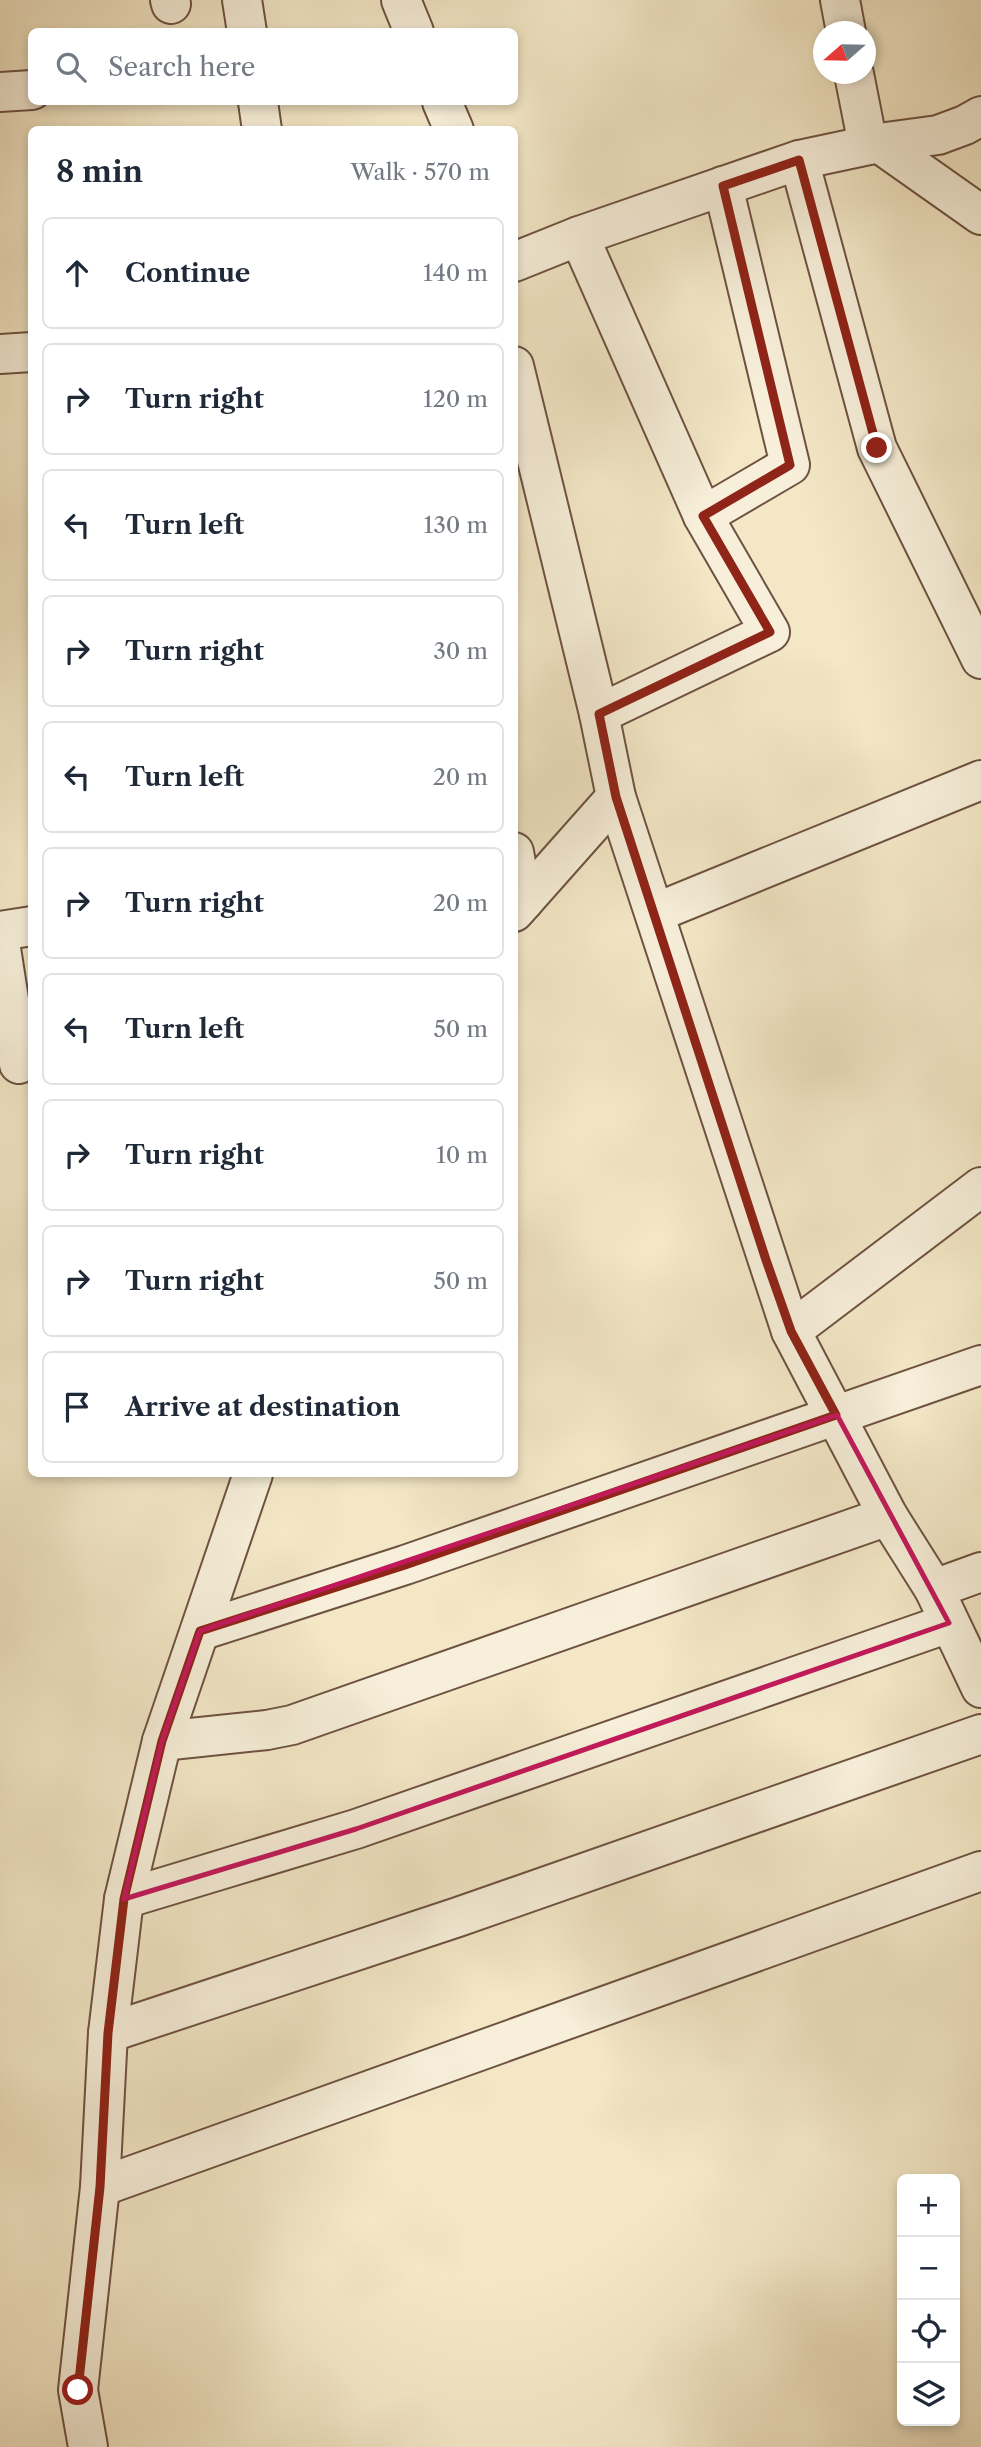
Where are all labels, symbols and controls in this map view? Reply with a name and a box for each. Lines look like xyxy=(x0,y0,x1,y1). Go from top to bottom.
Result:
north arrow xyxy=(813,21,876,84)
search box xyxy=(28,28,518,105)
icon: search xyxy=(52,48,90,86)
text: Search here xyxy=(108,51,255,83)
text: 8 min xyxy=(56,153,143,190)
text: Walk · 570 m xyxy=(350,158,490,186)
icon: ahead xyxy=(58,254,96,292)
text: Continue xyxy=(125,257,250,289)
text: 140 m xyxy=(423,259,488,287)
icon: right xyxy=(58,380,96,418)
text: Turn right xyxy=(125,383,264,415)
text: 120 m xyxy=(423,385,488,413)
route end xyxy=(861,432,892,463)
icon: left xyxy=(58,506,96,544)
text: Turn left xyxy=(125,509,244,541)
text: 130 m xyxy=(424,511,488,539)
icon: right xyxy=(58,632,96,670)
text: Turn right xyxy=(125,635,264,667)
text: 30 m xyxy=(433,637,488,665)
icon: left xyxy=(58,758,96,796)
text: Turn left xyxy=(125,761,244,793)
text: 20 m xyxy=(433,763,488,791)
icon: right xyxy=(58,884,96,922)
text: Turn right xyxy=(125,887,264,919)
text: 20 m xyxy=(433,889,488,917)
icon: left xyxy=(58,1010,96,1048)
text: Turn left xyxy=(125,1013,244,1045)
text: 50 m xyxy=(433,1015,488,1043)
icon: right xyxy=(58,1136,96,1174)
text: Turn right xyxy=(125,1139,264,1171)
text: 10 m xyxy=(436,1141,488,1169)
icon: right xyxy=(58,1262,96,1300)
text: Turn right xyxy=(125,1265,264,1297)
text: 50 m xyxy=(433,1267,488,1295)
icon: arrive xyxy=(58,1388,96,1426)
text: Arrive at destination xyxy=(125,1391,400,1423)
map controls xyxy=(897,2174,960,2426)
button: + xyxy=(897,2174,960,2237)
button: − xyxy=(897,2237,960,2300)
button: locate xyxy=(897,2300,960,2363)
button: layers xyxy=(897,2363,960,2426)
route start xyxy=(62,2374,93,2405)

